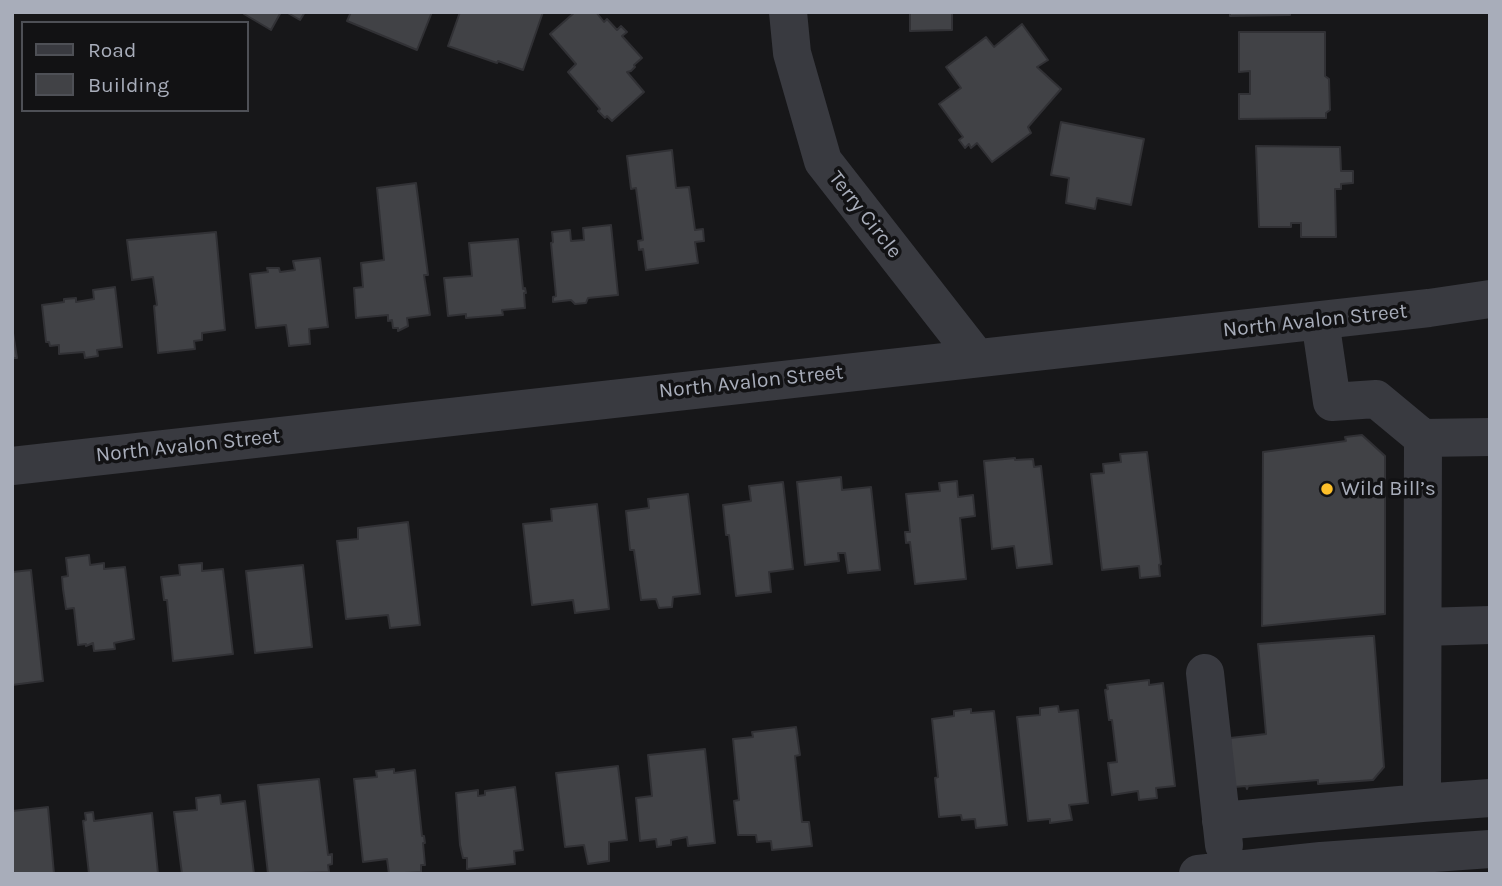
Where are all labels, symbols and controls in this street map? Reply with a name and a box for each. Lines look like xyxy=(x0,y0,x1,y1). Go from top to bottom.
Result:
legend xyxy=(21,21,248,112)
text: Road xyxy=(88,38,136,62)
text: Building xyxy=(88,73,169,97)
street label: Terry Circle xyxy=(823,166,907,264)
street label: North Avalon Street xyxy=(1222,299,1408,343)
street label: North Avalon Street xyxy=(658,360,844,404)
street label: North Avalon Street xyxy=(95,424,281,468)
place label: Wild Bill’s xyxy=(1341,476,1436,502)
marker: Wild Bill’s xyxy=(1319,481,1335,497)

